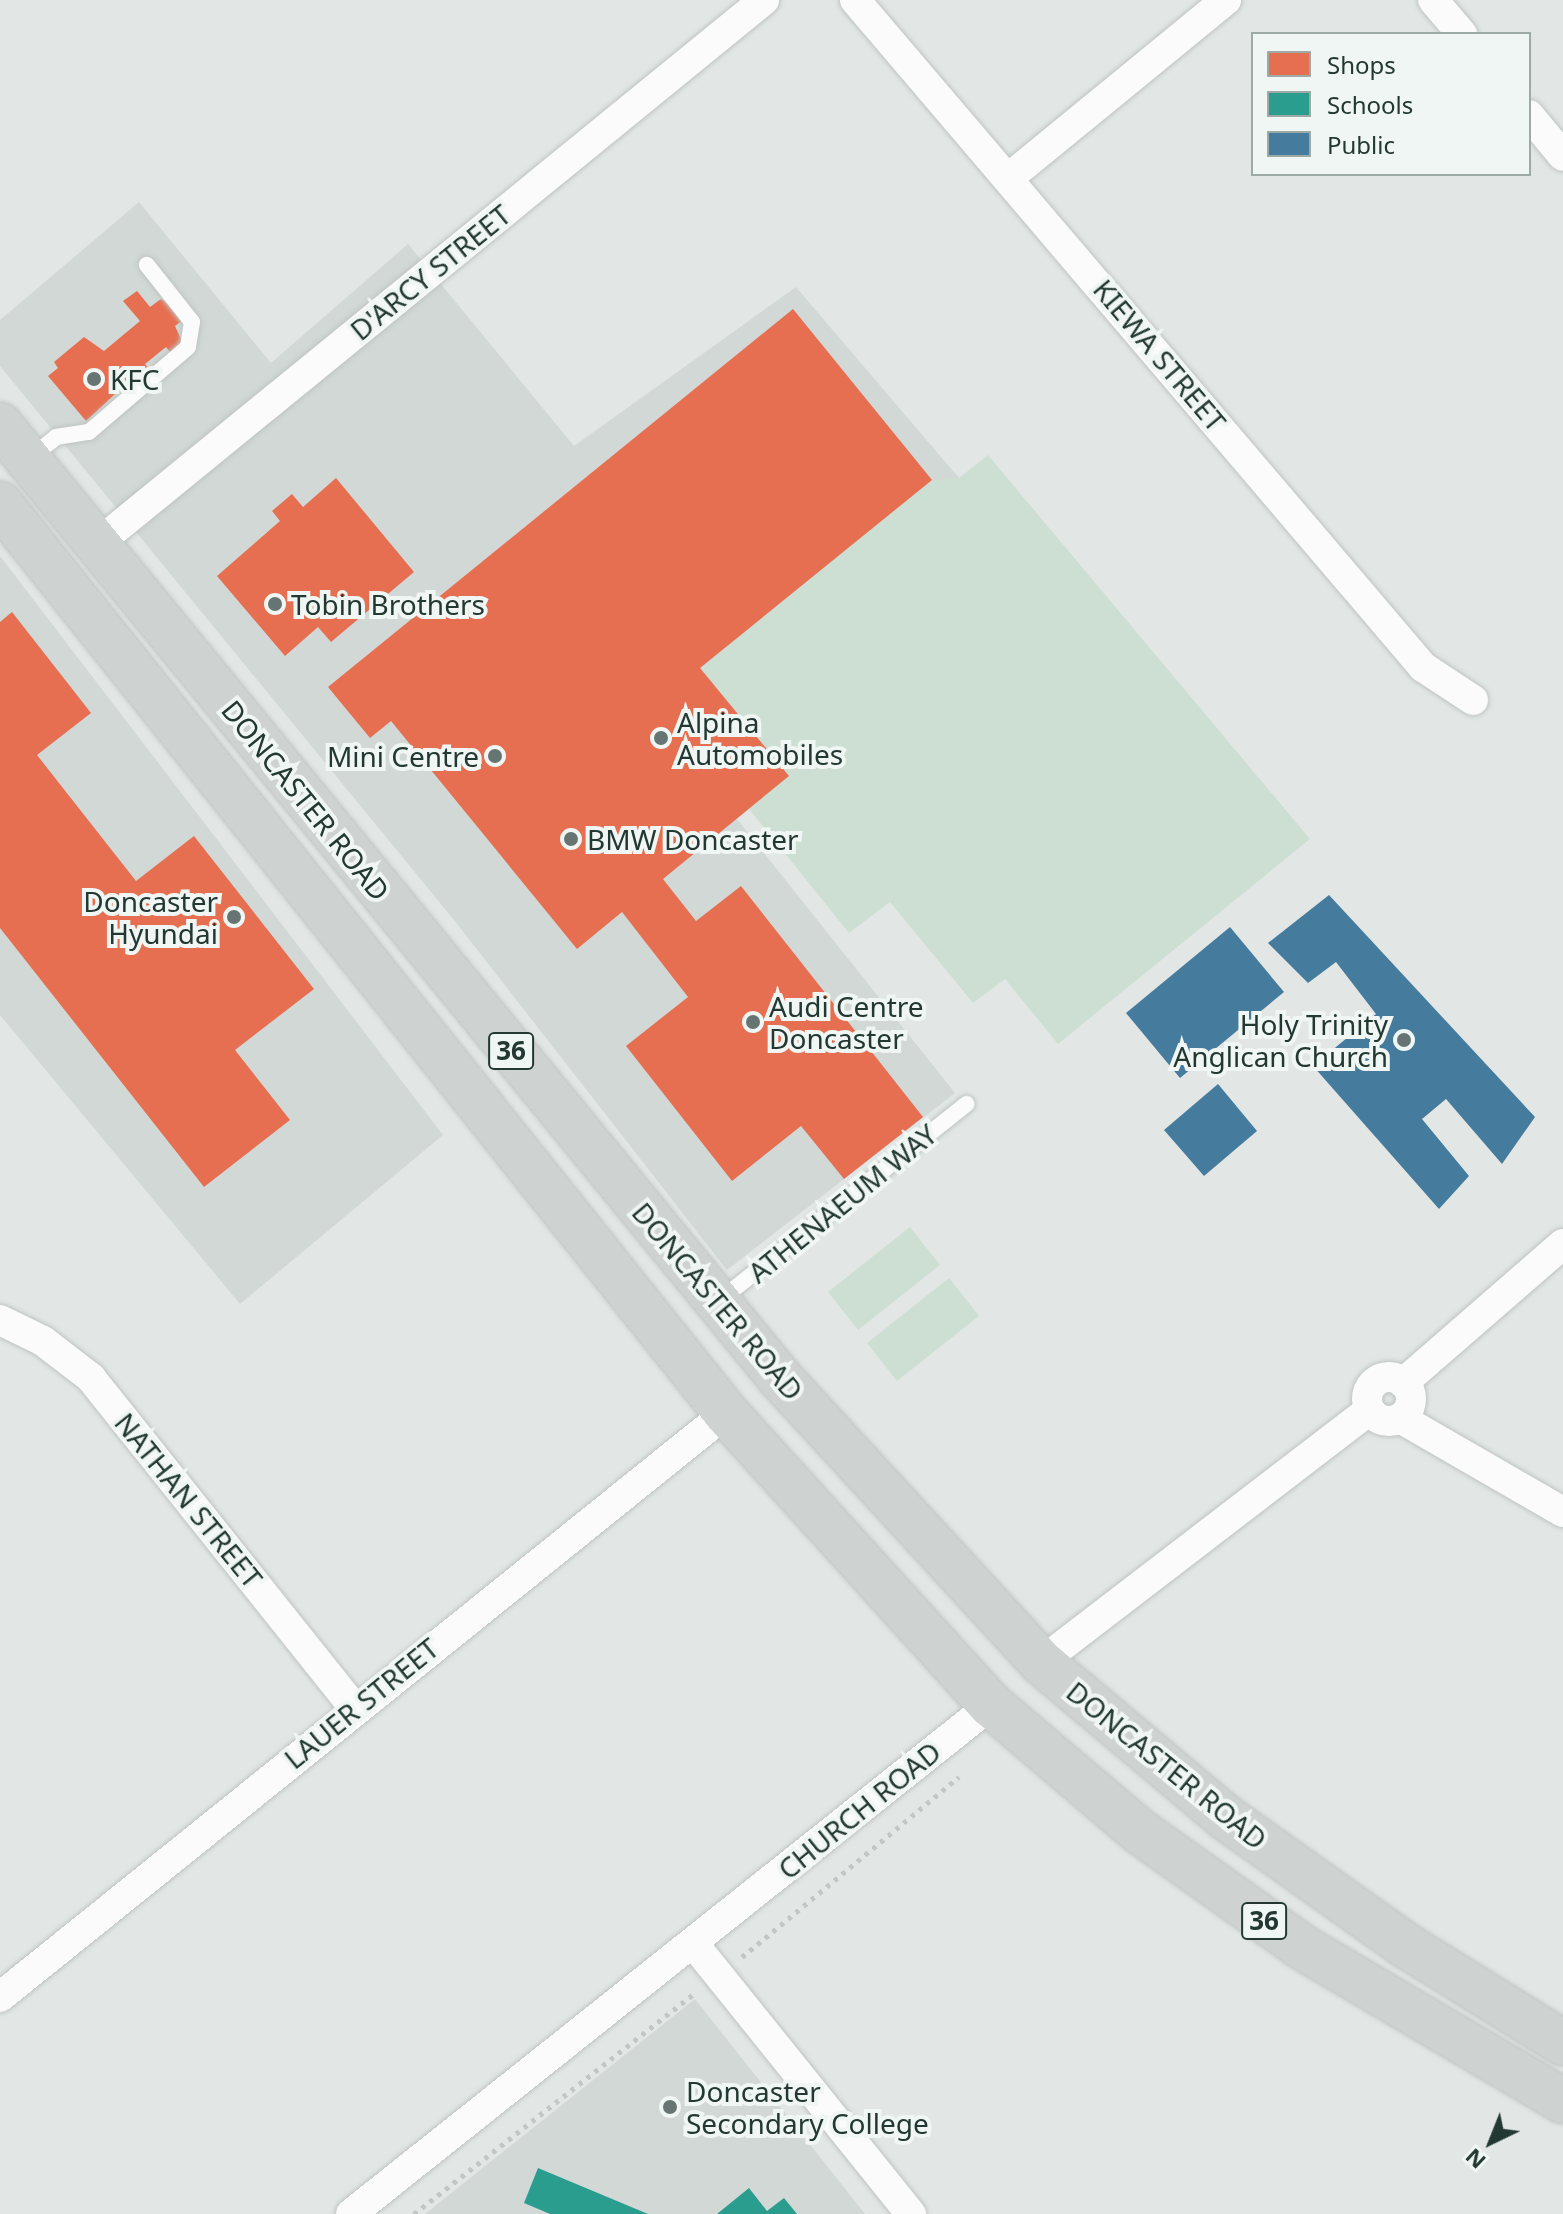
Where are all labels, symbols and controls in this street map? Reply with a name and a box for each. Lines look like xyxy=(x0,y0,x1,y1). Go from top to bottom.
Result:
legend xyxy=(1251,32,1531,176)
text: Shops xyxy=(1327,48,1396,81)
text: Schools xyxy=(1327,88,1413,121)
text: Public xyxy=(1327,128,1395,161)
street label: D'ARCY STREET xyxy=(343,197,517,347)
street label: KIEWA STREET xyxy=(1087,272,1233,438)
place label: KFC xyxy=(110,362,160,396)
marker: KFC xyxy=(85,370,103,388)
place label: Tobin Brothers xyxy=(291,587,485,621)
marker: Tobin Brothers xyxy=(266,595,284,613)
street label: DONCASTER ROAD xyxy=(215,693,397,907)
place label: Alpina Automobiles xyxy=(677,705,843,771)
marker: Alpina Automobiles xyxy=(652,729,670,747)
place label: Mini Centre xyxy=(327,739,479,773)
marker: Mini Centre xyxy=(486,747,504,765)
place label: BMW Doncaster xyxy=(587,822,799,856)
marker: BMW Doncaster xyxy=(562,830,580,848)
place label: Doncaster Hyundai xyxy=(83,884,218,950)
marker: Doncaster Hyundai xyxy=(225,908,243,926)
place label: Audi Centre Doncaster xyxy=(769,989,924,1055)
place label: Holy Trinity Anglican Church xyxy=(1173,1007,1388,1073)
marker: Audi Centre Doncaster xyxy=(744,1013,762,1031)
road number: 36 xyxy=(487,1029,535,1073)
marker: Holy Trinity Anglican Church xyxy=(1395,1031,1413,1049)
street label: ATHENAEUM WAY xyxy=(741,1117,943,1289)
street label: DONCASTER ROAD xyxy=(626,1195,810,1407)
street label: NATHAN STREET xyxy=(108,1406,270,1594)
street label: LAUER STREET xyxy=(277,1631,445,1775)
street label: DONCASTER ROAD xyxy=(1060,1674,1274,1856)
street label: CHURCH ROAD xyxy=(771,1734,947,1886)
road number: 36 xyxy=(1240,1899,1288,1943)
place label: Doncaster Secondary College xyxy=(686,2074,929,2140)
marker: Doncaster Secondary College xyxy=(661,2098,679,2116)
north arrow xyxy=(1451,2102,1531,2182)
text: N xyxy=(1458,2142,1491,2177)

